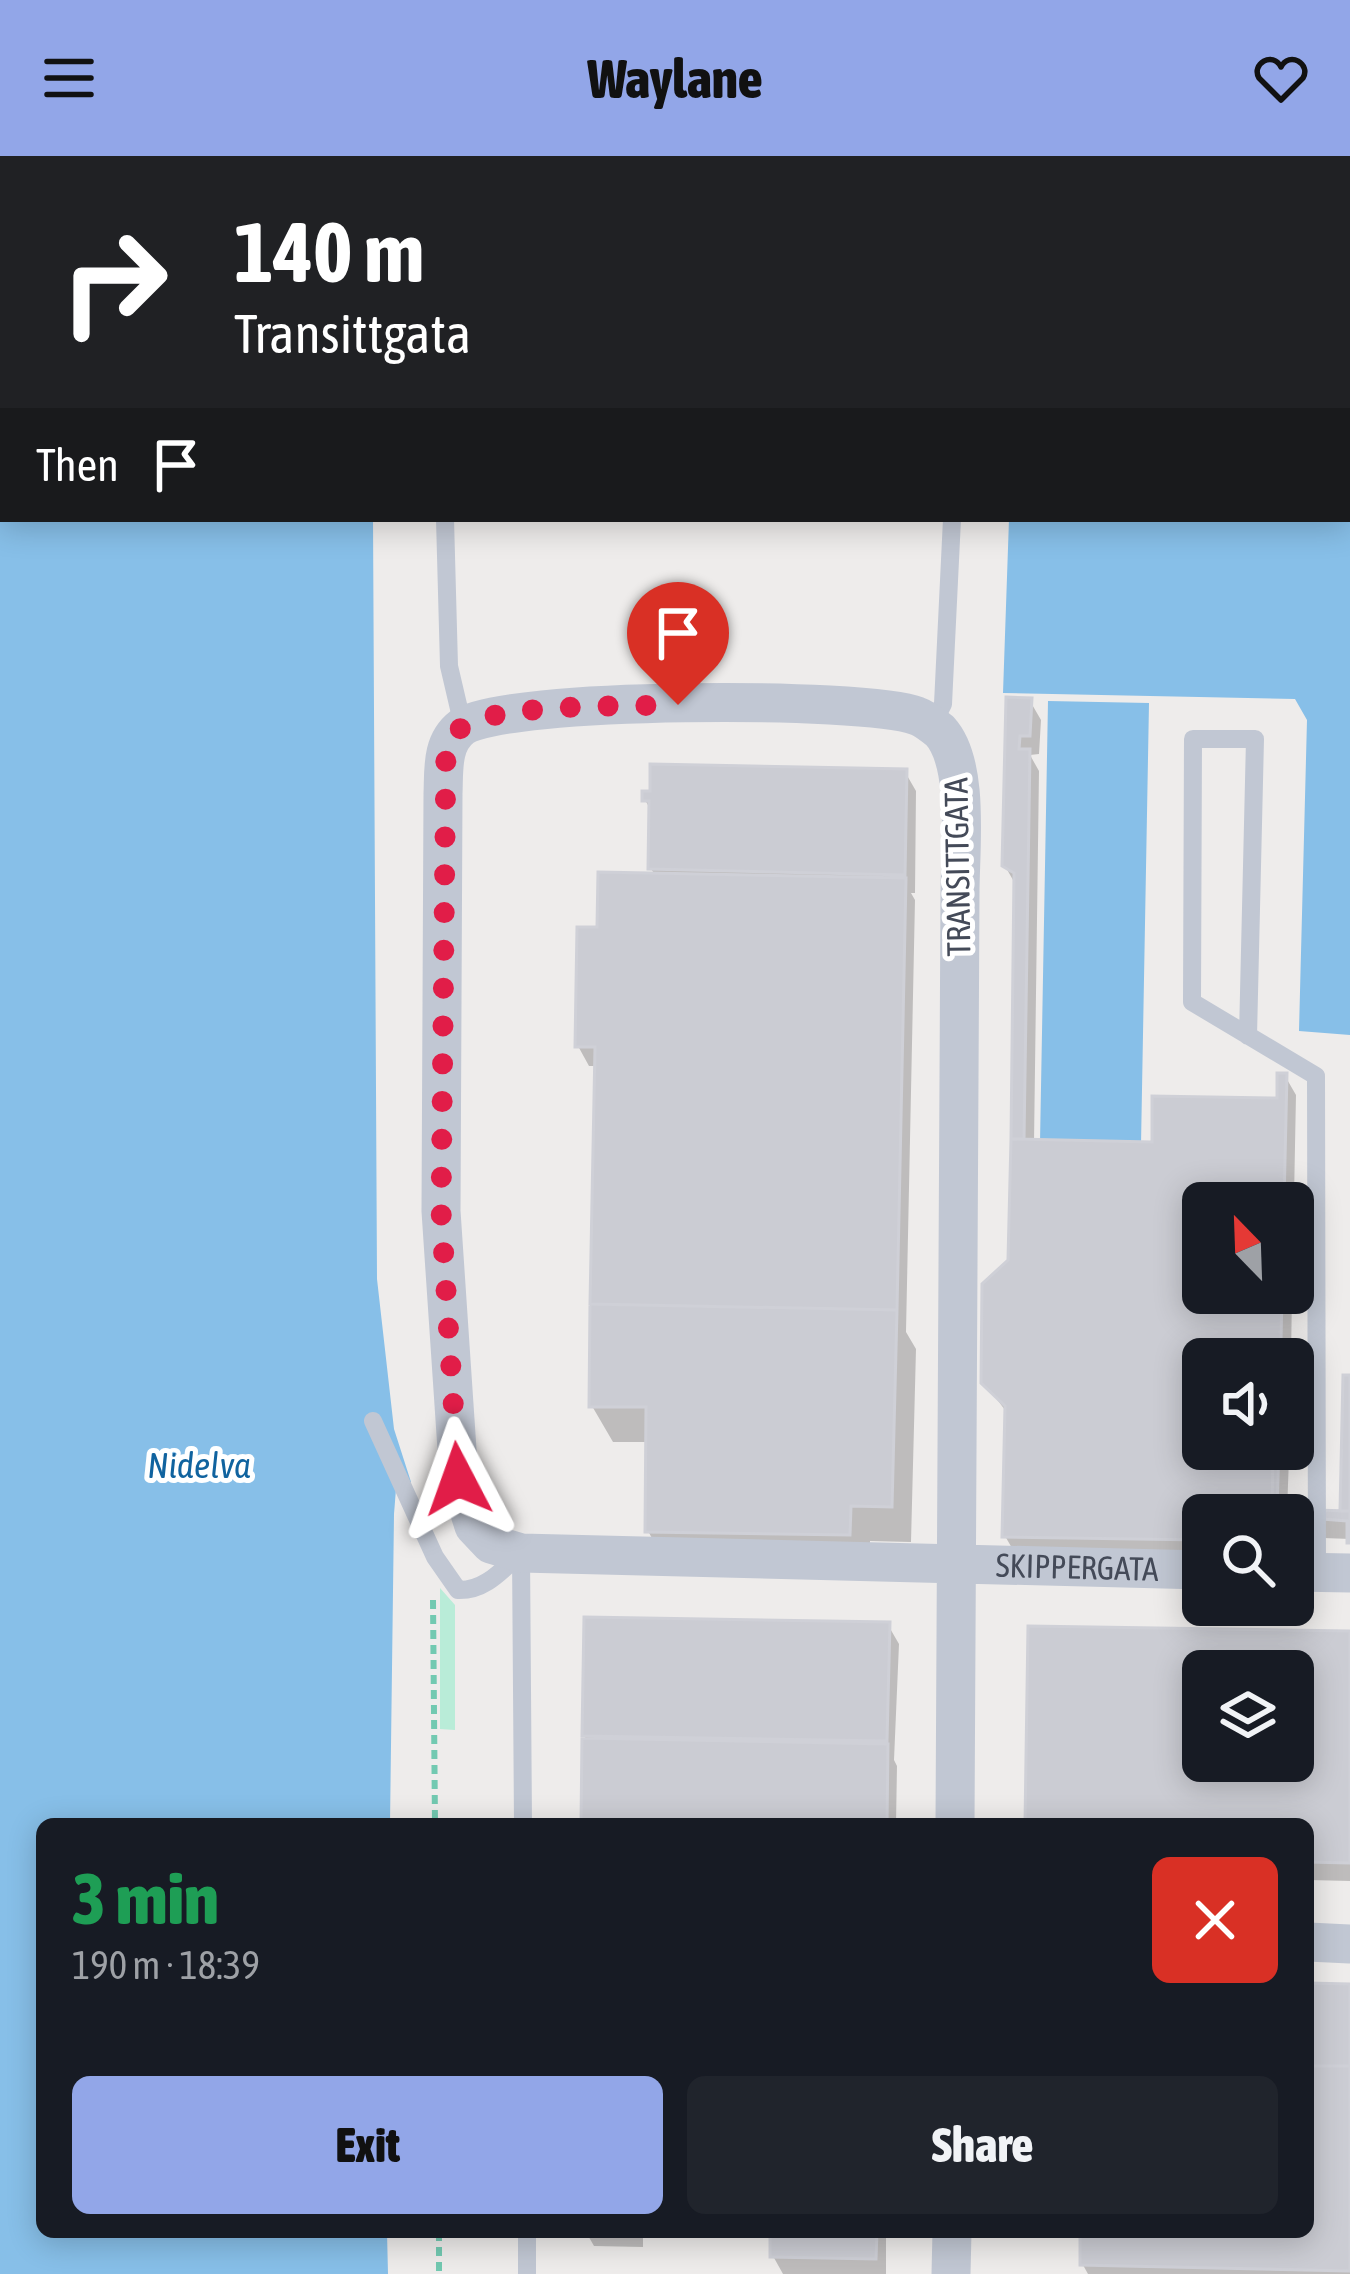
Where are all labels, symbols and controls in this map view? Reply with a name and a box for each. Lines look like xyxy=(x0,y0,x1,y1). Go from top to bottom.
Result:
icon: menu xyxy=(36,45,102,111)
icon: heart xyxy=(1248,45,1314,111)
text: Waylane xyxy=(587,48,763,109)
icon: right xyxy=(36,204,192,360)
text: 140 m xyxy=(234,204,424,300)
text: Transittgata xyxy=(234,303,471,364)
icon: arrive xyxy=(143,432,209,498)
text: Then xyxy=(36,439,119,491)
pin xyxy=(627,582,729,705)
icon: arrive xyxy=(645,600,711,666)
street label: TRANSITTGATA xyxy=(936,776,978,957)
north arrow xyxy=(1182,1182,1314,1314)
map controls xyxy=(1182,1182,1314,1782)
button: sound xyxy=(1182,1338,1314,1470)
position arrow xyxy=(395,1416,521,1542)
water label: Nidelva xyxy=(147,1444,251,1486)
button: search xyxy=(1182,1494,1314,1626)
street label: SKIPPERGATA xyxy=(995,1546,1160,1588)
button: layers xyxy=(1182,1650,1314,1782)
text: 3 min xyxy=(72,1857,219,1939)
button: close xyxy=(1152,1857,1278,1983)
text: 190 m · 18:39 xyxy=(72,1943,260,1987)
button: Exit xyxy=(72,2076,663,2214)
button: Share xyxy=(687,2076,1278,2214)

